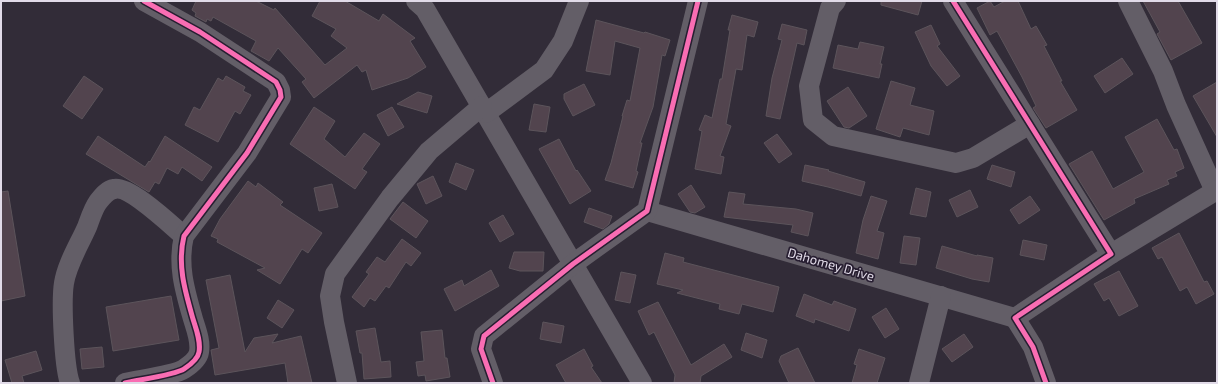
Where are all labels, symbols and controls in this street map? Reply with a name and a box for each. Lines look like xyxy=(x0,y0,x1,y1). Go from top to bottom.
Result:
street label: Dahomey Drive xyxy=(786,244,876,284)

